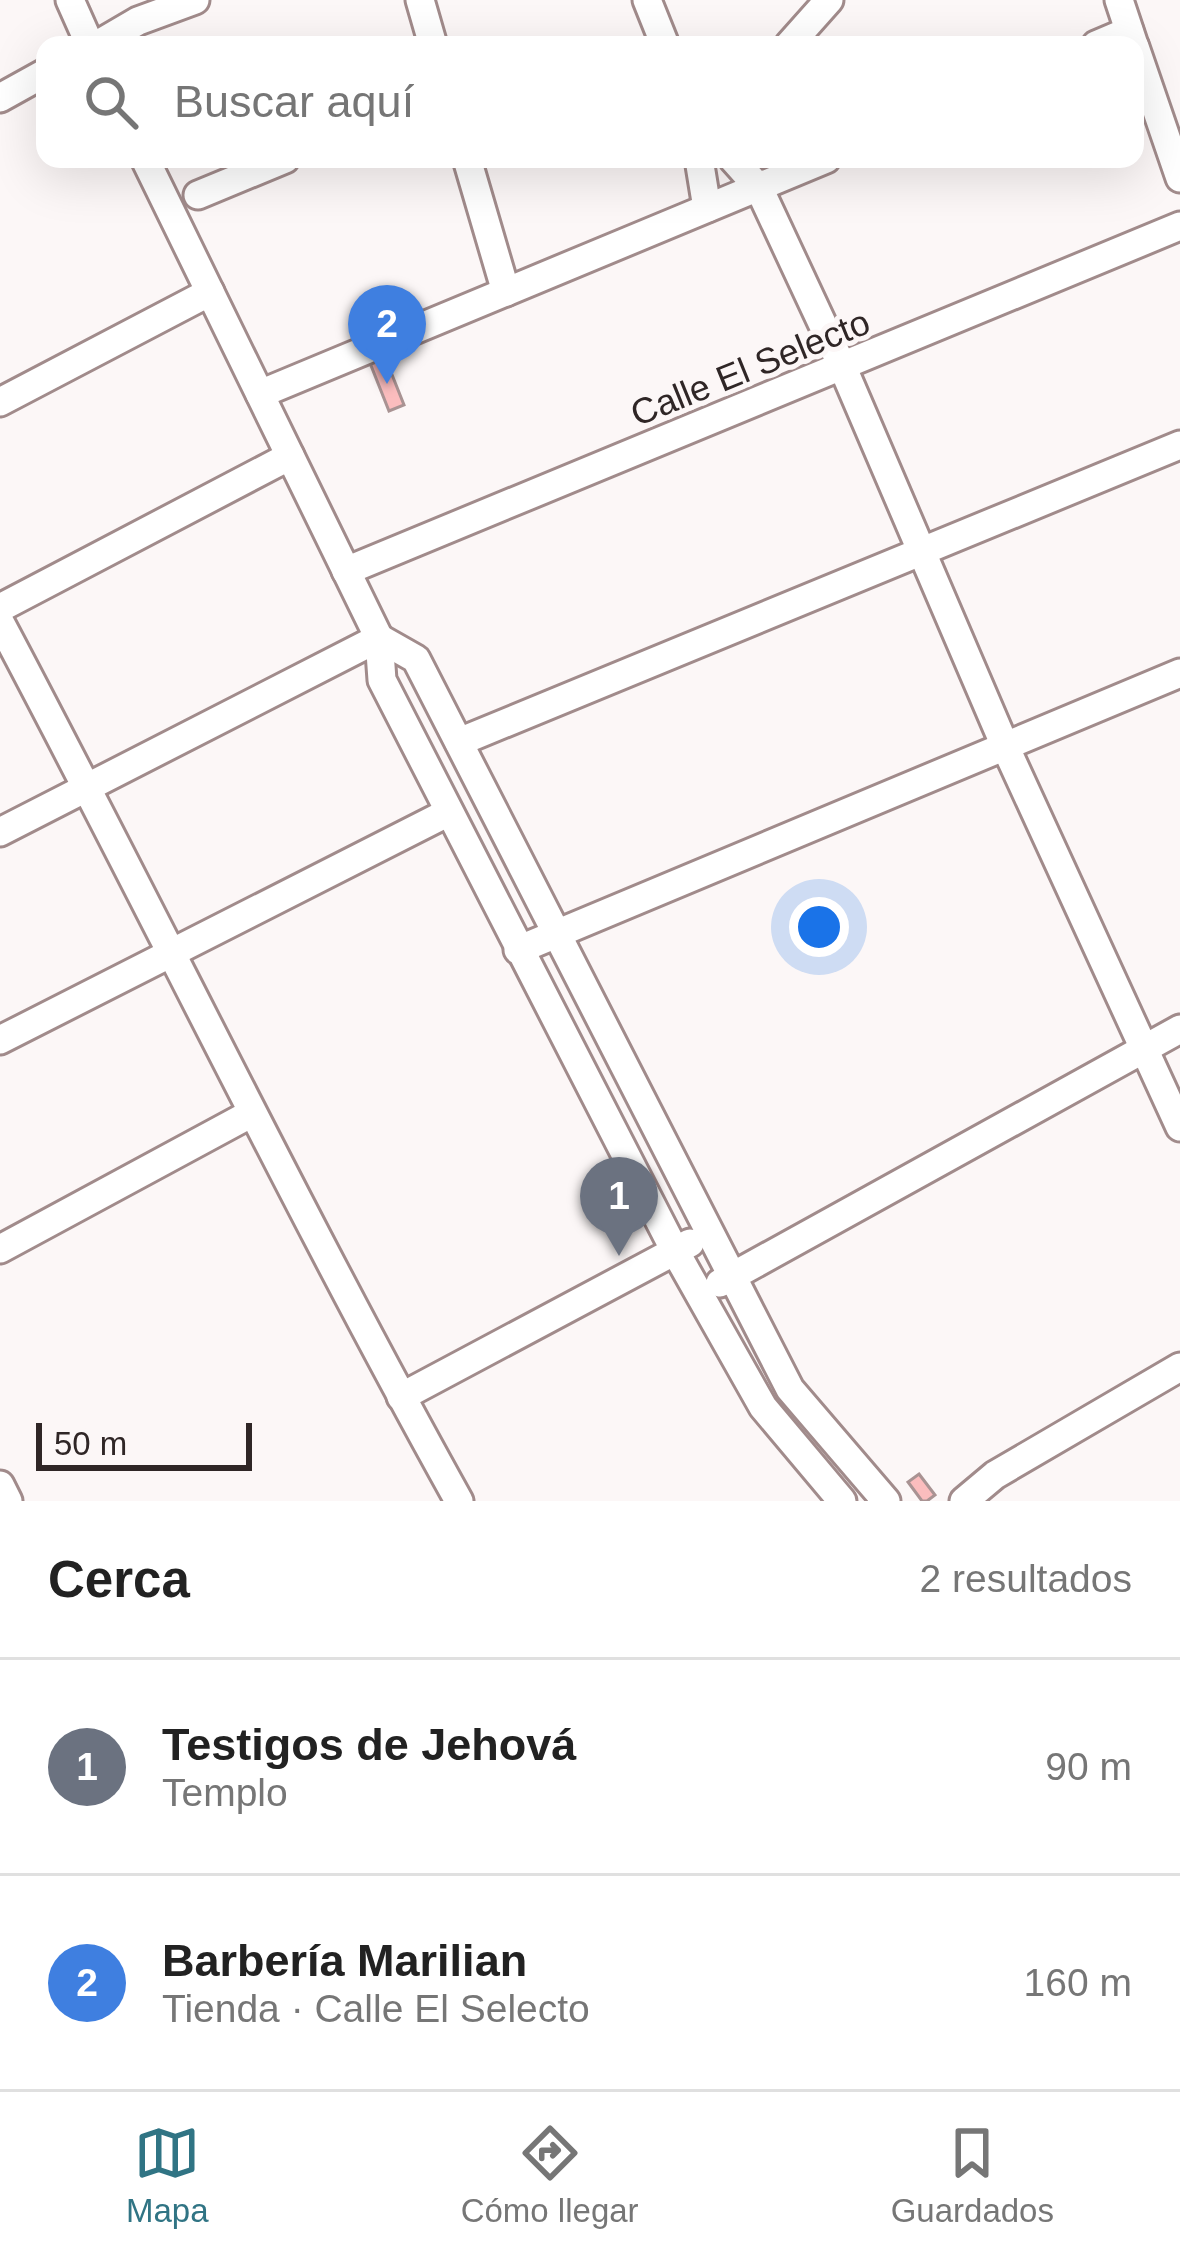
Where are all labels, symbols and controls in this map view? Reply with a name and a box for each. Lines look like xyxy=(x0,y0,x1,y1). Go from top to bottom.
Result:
search box xyxy=(36,36,1144,168)
icon: search xyxy=(78,69,144,135)
text: Buscar aquí xyxy=(174,76,414,127)
pin: 2 xyxy=(348,285,426,384)
street label: Calle El Selecto xyxy=(625,301,876,434)
your location xyxy=(789,897,849,957)
pin: 1 xyxy=(580,1157,658,1256)
scale bar xyxy=(36,1417,252,1470)
text: 50 m xyxy=(54,1425,127,1462)
text: Cerca xyxy=(48,1551,190,1608)
text: 2 resultados xyxy=(920,1557,1132,1600)
text: Testigos de Jehová xyxy=(162,1719,576,1770)
text: 1 xyxy=(76,1745,98,1788)
text: 90 m xyxy=(1045,1745,1132,1788)
text: Templo xyxy=(162,1771,288,1814)
text: Barbería Marilian xyxy=(162,1935,527,1986)
text: 2 xyxy=(76,1961,98,2004)
text: 160 m xyxy=(1024,1961,1132,2004)
text: Tienda · Calle El Selecto xyxy=(162,1987,590,2030)
tab: Mapa xyxy=(126,2120,209,2230)
tab: Cómo llegar xyxy=(461,2120,639,2230)
tab: Guardados xyxy=(891,2120,1054,2230)

